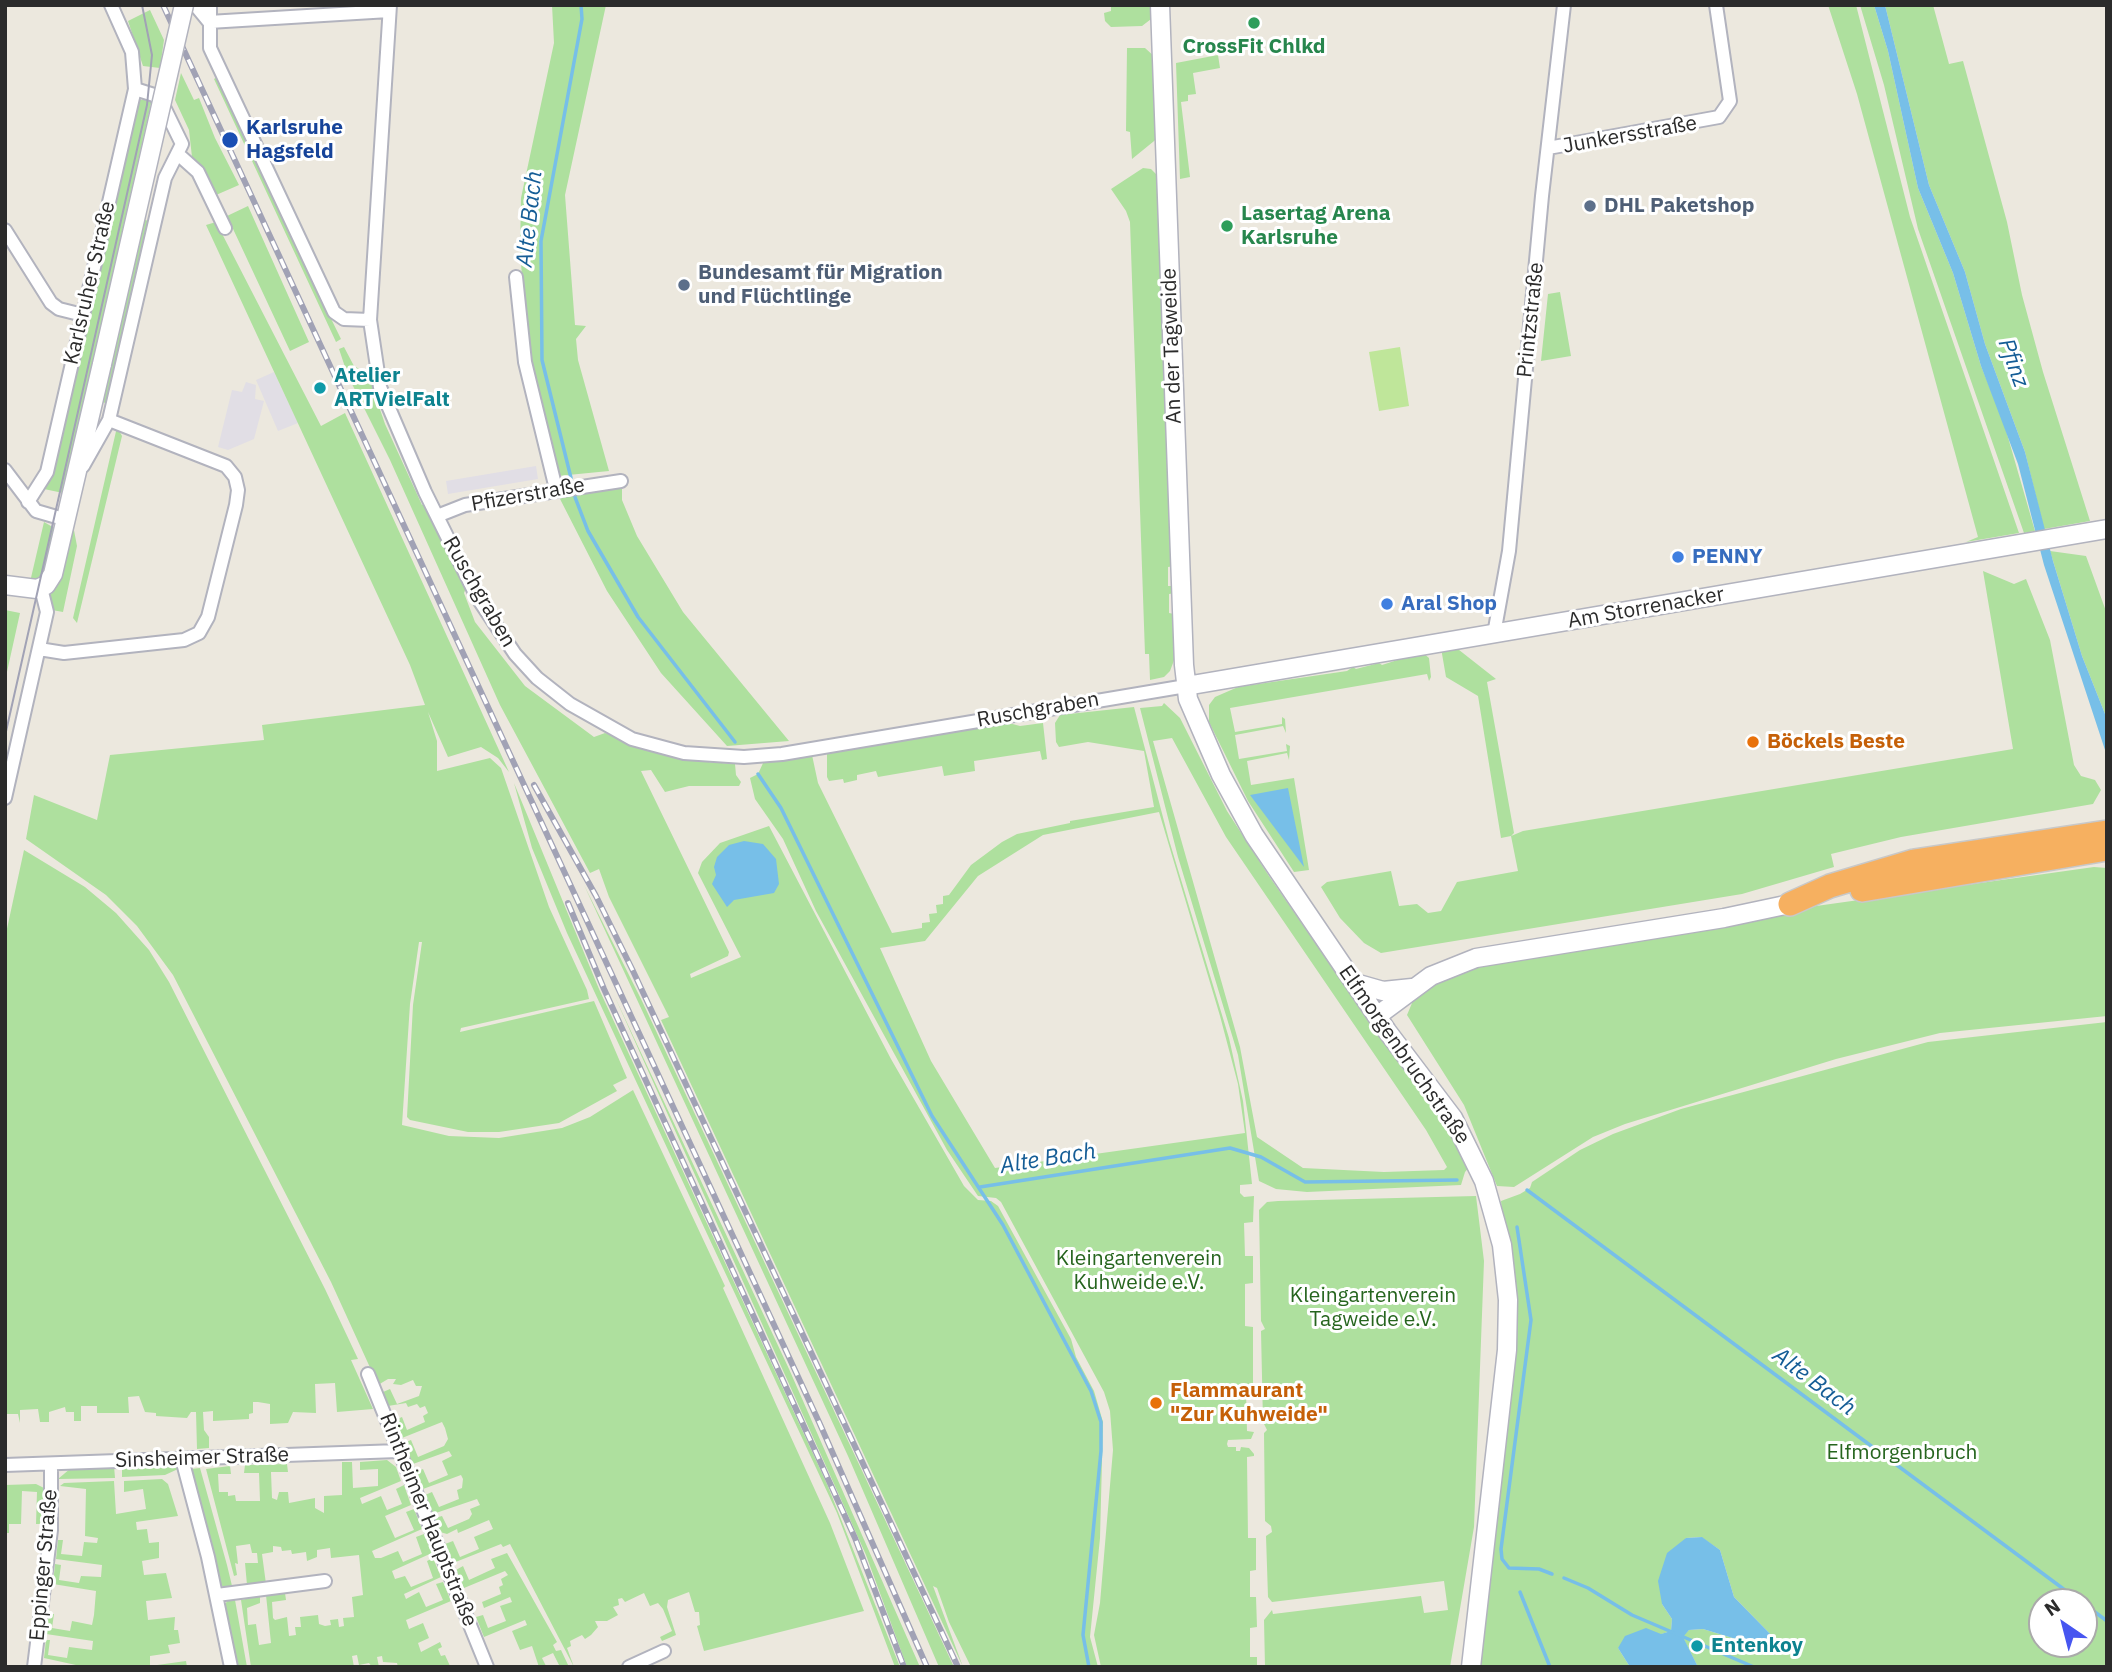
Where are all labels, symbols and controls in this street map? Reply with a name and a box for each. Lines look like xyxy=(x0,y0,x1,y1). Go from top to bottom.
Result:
marker: CrossFit Chlkd xyxy=(1246,15,1262,31)
place label: CrossFit Chlkd xyxy=(1182,34,1326,60)
street label: Junkersstraße xyxy=(1561,111,1699,159)
place label: Karlsruhe Hagsfeld xyxy=(246,115,343,165)
marker: Karlsruhe Hagsfeld xyxy=(220,130,240,150)
water label: Alte Bach xyxy=(511,169,549,269)
place label: DHL Paketshop xyxy=(1604,193,1754,219)
marker: DHL Paketshop xyxy=(1582,198,1598,214)
street label: Karlsruher Straße xyxy=(59,199,121,367)
place label: Lasertag Arena Karlsruhe xyxy=(1241,201,1391,251)
marker: Lasertag Arena Karlsruhe xyxy=(1219,218,1235,234)
place label: Bundesamt für Migration und Flüchtlinge xyxy=(698,260,943,310)
street label: Printzstraße xyxy=(1512,261,1550,379)
street label: An der Tagweide xyxy=(1157,268,1187,424)
marker: Bundesamt für Migration und Flüchtlinge xyxy=(676,277,692,293)
water label: Pfinz xyxy=(1992,335,2034,391)
place label: Atelier ARTVielFalt xyxy=(334,363,450,413)
marker: Atelier ARTVielFalt xyxy=(312,380,328,396)
street label: Pfizerstraße xyxy=(469,473,587,517)
street label: Ruschgraben xyxy=(437,532,521,652)
place label: PENNY xyxy=(1692,544,1763,570)
marker: PENNY xyxy=(1670,549,1686,565)
street label: Am Storrenacker xyxy=(1566,582,1726,634)
place label: Aral Shop xyxy=(1401,591,1497,617)
marker: Aral Shop xyxy=(1379,596,1395,612)
street label: Ruschgraben xyxy=(975,687,1101,733)
place label: Böckels Beste xyxy=(1767,729,1905,755)
marker: Böckels Beste xyxy=(1745,734,1761,750)
street label: Elfmorgenbruchstraße xyxy=(1333,961,1475,1149)
water label: Alte Bach xyxy=(998,1138,1098,1180)
park label: Kleingartenverein Kuhweide e.V. xyxy=(1056,1246,1222,1296)
park label: Kleingartenverein Tagweide e.V. xyxy=(1290,1283,1456,1333)
water label: Alte Bach xyxy=(1767,1342,1861,1422)
place label: Flammaurant "Zur Kuhweide" xyxy=(1170,1378,1328,1428)
marker: Flammaurant "Zur Kuhweide" xyxy=(1148,1395,1164,1411)
street label: Rintheimer Hauptstraße xyxy=(374,1410,482,1630)
park label: Elfmorgenbruch xyxy=(1827,1440,1977,1466)
street label: Sinsheimer Straße xyxy=(115,1442,289,1474)
street label: Eppinger Straße xyxy=(25,1488,63,1642)
north arrow xyxy=(2028,1588,2098,1658)
text: N xyxy=(2040,1594,2065,1621)
place label: Entenkoy xyxy=(1711,1633,1803,1659)
marker: Entenkoy xyxy=(1689,1638,1705,1654)

